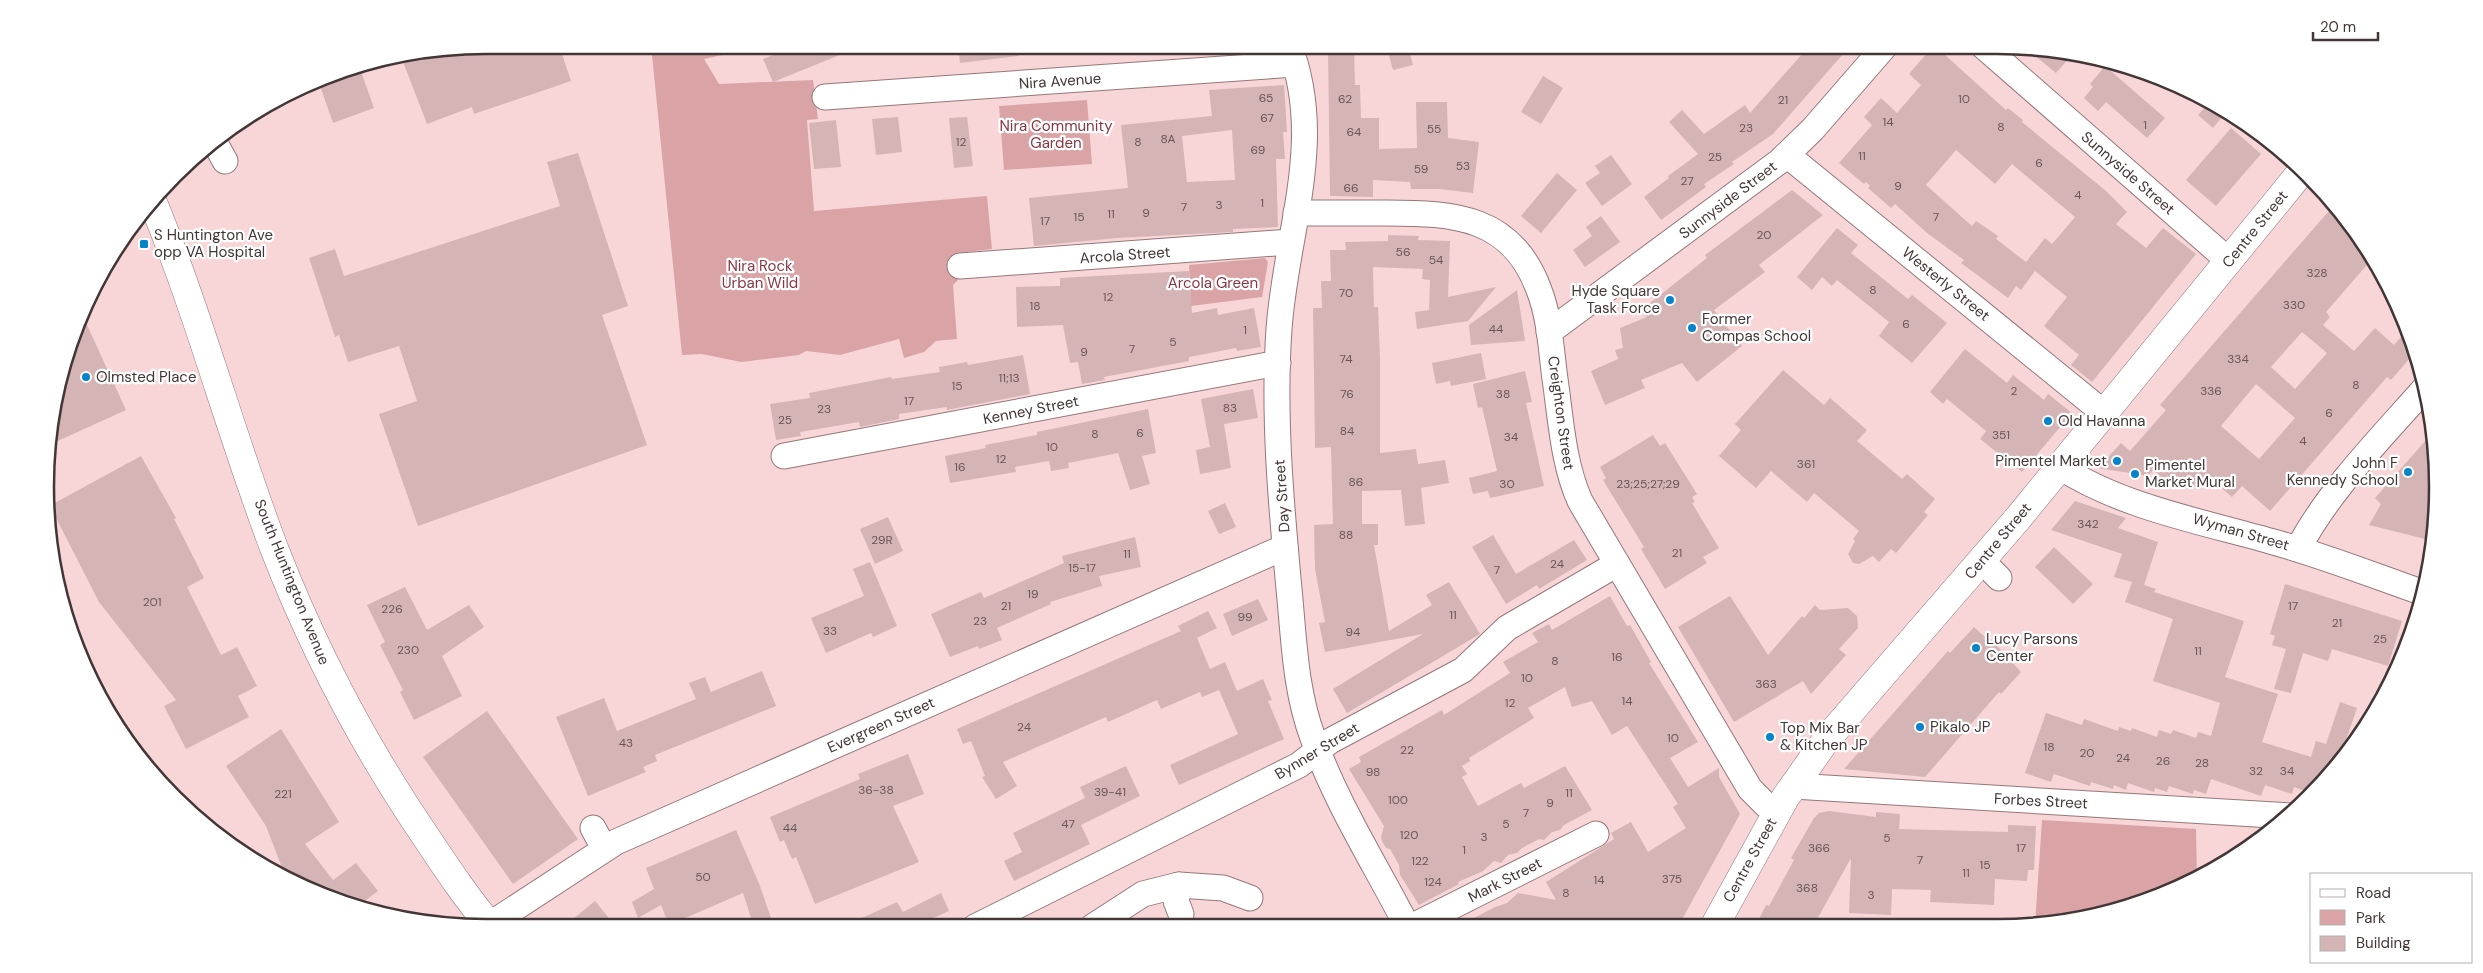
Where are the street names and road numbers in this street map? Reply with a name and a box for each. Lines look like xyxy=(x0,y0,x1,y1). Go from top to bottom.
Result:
street label: Nira Avenue xyxy=(1018,68,1102,94)
street label: Sunnyside Street xyxy=(2077,127,2179,219)
street label: Sunnyside Street xyxy=(1675,157,1781,243)
street label: Centre Street xyxy=(2218,186,2292,272)
street label: Arcola Street xyxy=(1079,242,1171,268)
street label: Westerly Street xyxy=(1898,242,1994,326)
street label: Creighton Street xyxy=(1543,355,1579,471)
street label: Kenney Street xyxy=(981,391,1081,429)
street label: Day Street xyxy=(1269,459,1295,533)
street label: South Huntington Avenue xyxy=(250,496,334,668)
street label: Centre Street xyxy=(1960,498,2036,583)
street label: Wyman Street xyxy=(2190,509,2292,555)
street label: Evergreen Street xyxy=(824,692,938,758)
street label: Bynner Street xyxy=(1271,718,1363,784)
street label: Forbes Street xyxy=(1993,789,2089,813)
street label: Centre Street xyxy=(1718,814,1782,906)
street label: Mark Street xyxy=(1465,853,1545,907)

